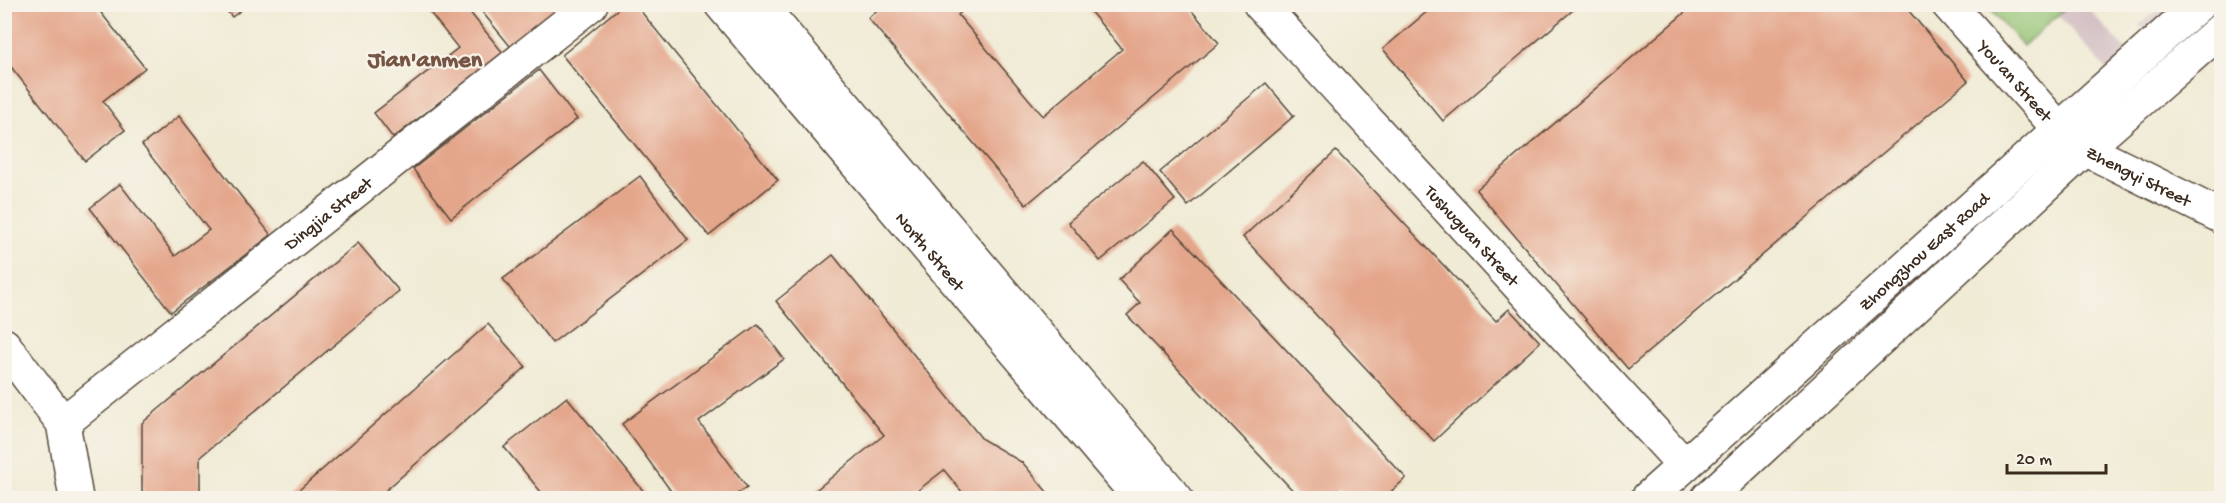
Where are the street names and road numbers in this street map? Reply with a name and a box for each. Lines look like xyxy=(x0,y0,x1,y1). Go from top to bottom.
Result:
street label: You'an Street xyxy=(1971,35,2057,128)
street label: Zhengyi Street xyxy=(2082,143,2195,214)
street label: Dingjia Street xyxy=(281,173,379,257)
street label: Tushuguan Street xyxy=(1418,181,1523,293)
street label: Zhongzhou East Road xyxy=(1856,188,1996,317)
street label: North Street xyxy=(889,209,969,298)

